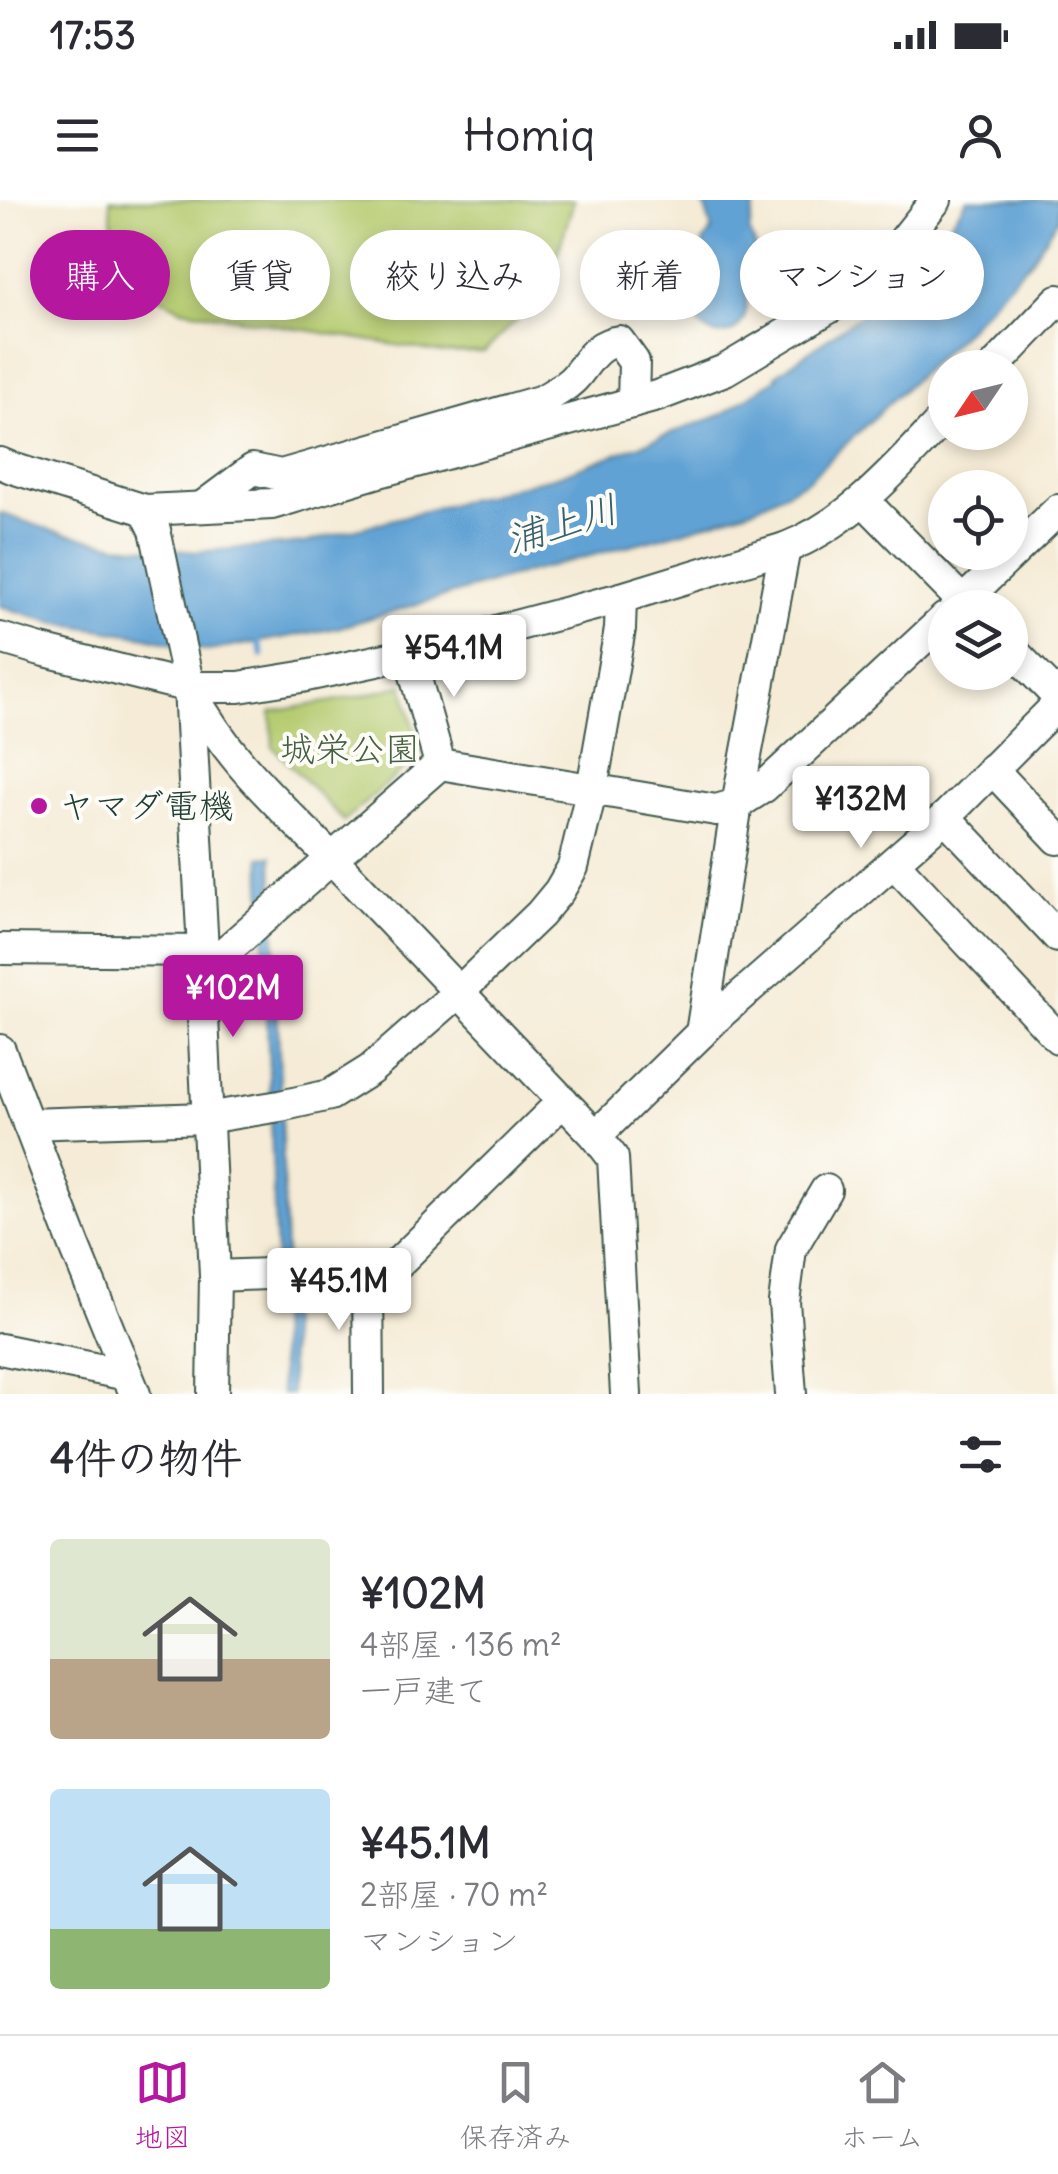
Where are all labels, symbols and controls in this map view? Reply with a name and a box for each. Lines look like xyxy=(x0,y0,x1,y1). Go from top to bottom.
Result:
text: 17:53 xyxy=(50,12,136,59)
text: Homiq xyxy=(463,107,595,163)
icon: menu xyxy=(50,108,105,163)
icon: person xyxy=(953,108,1008,163)
chip: 購入 xyxy=(30,230,170,320)
chip: 賃貸 xyxy=(190,230,330,320)
chip: 絞り込み xyxy=(350,230,560,320)
chip: 新着 xyxy=(580,230,720,320)
chip: マンション xyxy=(740,230,984,320)
north arrow xyxy=(928,350,1028,450)
map controls xyxy=(928,350,1028,690)
button: locate xyxy=(928,470,1028,570)
water label: 浦上川 xyxy=(500,484,623,563)
button: layers xyxy=(928,590,1028,690)
pin: ¥54.1M xyxy=(373,615,535,700)
text: ¥54.1M xyxy=(404,627,504,668)
park label: 城栄公園 xyxy=(280,726,420,770)
pin: ¥132M xyxy=(791,766,931,851)
text: ¥132M xyxy=(814,778,908,819)
place label: ヤマダ電機 xyxy=(59,783,234,827)
marker: ヤマダ電機 xyxy=(28,795,50,817)
pin: ¥102M xyxy=(163,955,303,1040)
text: ¥102M xyxy=(185,967,281,1008)
pin: ¥45.1M xyxy=(258,1248,420,1333)
text: ¥45.1M xyxy=(289,1260,389,1301)
icon: filters xyxy=(953,1427,1008,1482)
text: 4件の物件 xyxy=(50,1432,242,1484)
text: ¥102M xyxy=(360,1567,486,1619)
icon: home xyxy=(130,1579,250,1699)
text: 4部屋 · 136 m² xyxy=(360,1624,562,1665)
text: 一戸建て xyxy=(360,1670,488,1711)
text: ¥45.1M xyxy=(360,1817,491,1869)
icon: home xyxy=(130,1829,250,1949)
text: 2部屋 · 70 m² xyxy=(360,1874,548,1915)
text: マンション xyxy=(360,1920,519,1961)
tab: 地図 xyxy=(135,2055,191,2155)
tab: 保存済み xyxy=(460,2055,572,2155)
tab: ホーム xyxy=(841,2055,923,2155)

